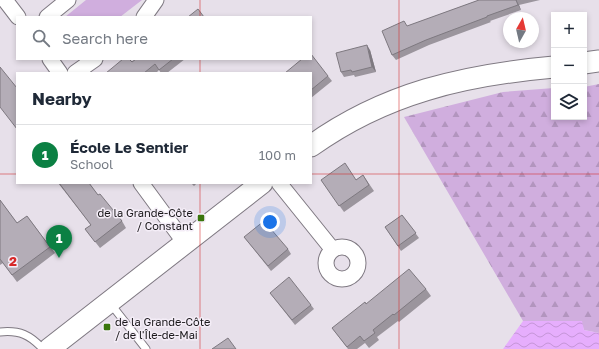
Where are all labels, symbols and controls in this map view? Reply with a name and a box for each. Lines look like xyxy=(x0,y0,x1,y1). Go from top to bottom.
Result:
north arrow xyxy=(503,12,539,48)
map controls xyxy=(551,12,587,120)
button: + xyxy=(551,12,587,48)
search box xyxy=(16,16,312,60)
icon: search xyxy=(30,27,52,49)
text: Search here xyxy=(62,29,148,47)
button: − xyxy=(551,48,587,84)
button: layers xyxy=(551,84,587,120)
text: Nearby xyxy=(32,88,92,109)
text: École Le Sentier xyxy=(70,138,188,156)
text: 1 xyxy=(42,147,48,163)
text: 100 m xyxy=(259,147,296,163)
text: School xyxy=(70,156,113,172)
place label: de la Grande-Côte / Constant xyxy=(98,206,193,232)
your location xyxy=(260,212,280,232)
marker: de la Grande-Côte / Constant xyxy=(196,213,206,223)
pin: 1 xyxy=(46,225,72,258)
text: 2 xyxy=(9,253,17,269)
place label: de la Grande-Côte / de l'Île-de-Mai xyxy=(115,315,210,341)
marker: de la Grande-Côte / de l'Île-de-Mai xyxy=(102,322,112,332)

